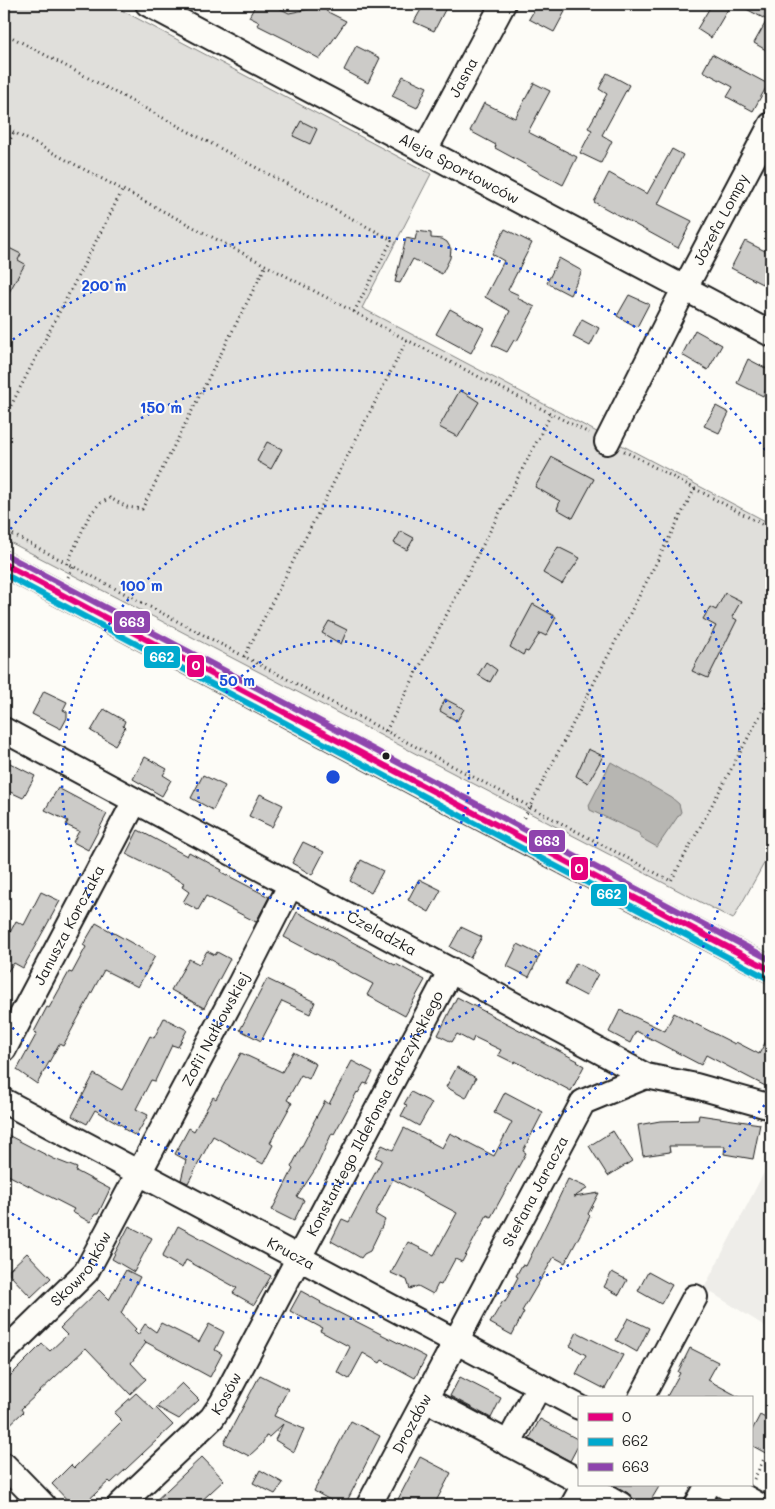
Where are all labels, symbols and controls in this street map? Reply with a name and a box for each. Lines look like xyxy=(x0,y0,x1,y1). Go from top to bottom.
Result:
street label: Jasna xyxy=(444,54,482,101)
street label: Aleja Sportowców xyxy=(396,128,523,208)
street label: Józefa Lompy xyxy=(688,170,753,268)
text: 200 m xyxy=(82,275,127,295)
text: 150 m xyxy=(140,397,182,417)
text: 100 m xyxy=(119,575,163,595)
line badge: 663 xyxy=(113,610,151,634)
text: 663 xyxy=(119,612,145,631)
line badge: 662 xyxy=(143,645,181,669)
text: 662 xyxy=(150,647,175,666)
line badge: 0 xyxy=(186,654,205,678)
text: 0 xyxy=(191,655,201,674)
text: 50 m xyxy=(219,670,255,690)
unlabelled marker xyxy=(381,751,391,761)
centre of rings xyxy=(324,768,342,786)
line badge: 663 xyxy=(528,829,566,853)
text: 663 xyxy=(534,831,560,850)
line badge: 0 xyxy=(570,856,589,881)
text: 0 xyxy=(574,858,584,877)
street label: Janusza Korczaka xyxy=(29,861,108,988)
line badge: 662 xyxy=(590,883,628,907)
text: 662 xyxy=(597,884,622,903)
street label: Czeladzka xyxy=(344,906,421,960)
street label: Zofii Nałkowskiej xyxy=(176,968,254,1089)
street label: Konstantego Ildefonsa Gałczyńskiego xyxy=(301,987,447,1239)
street label: Stefana Jaracza xyxy=(497,1132,572,1250)
street label: Skowronków xyxy=(46,1228,115,1310)
street label: Krucza xyxy=(264,1232,319,1274)
street label: Kosów xyxy=(206,1368,246,1418)
street label: Drozdów xyxy=(387,1390,435,1457)
legend xyxy=(578,1396,752,1486)
text: 0 xyxy=(622,1406,631,1426)
text: 662 xyxy=(622,1430,648,1450)
text: 663 xyxy=(622,1456,649,1476)

